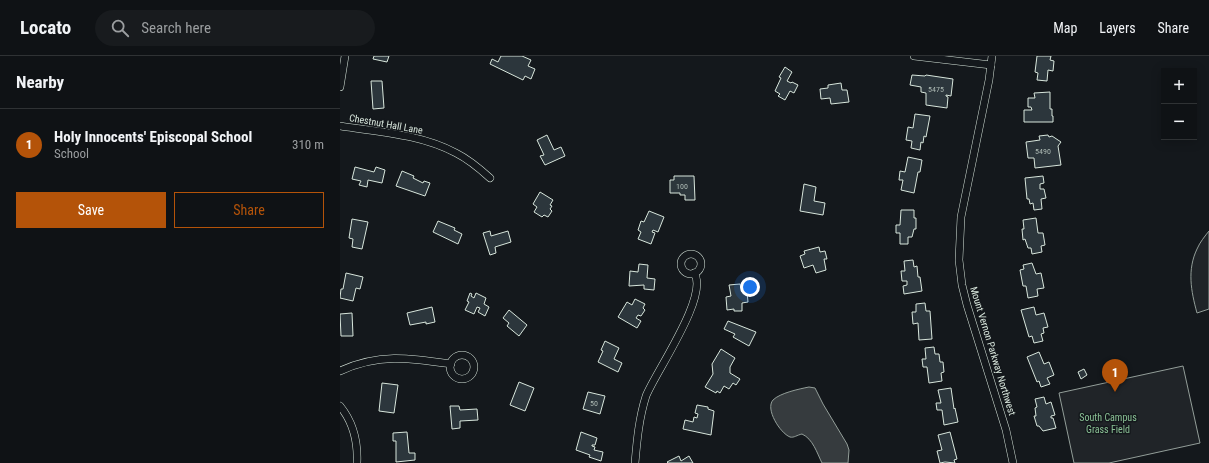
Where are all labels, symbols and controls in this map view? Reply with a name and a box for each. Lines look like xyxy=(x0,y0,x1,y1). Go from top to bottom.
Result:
search box xyxy=(95,10,375,46)
text: Locato xyxy=(20,16,71,39)
icon: search xyxy=(109,17,131,39)
text: Search here xyxy=(141,19,211,37)
text: Map xyxy=(1053,20,1077,36)
text: Layers xyxy=(1099,20,1136,36)
text: Share xyxy=(1158,20,1189,36)
map controls xyxy=(1161,68,1197,140)
button: + xyxy=(1161,68,1197,104)
text: Nearby xyxy=(16,72,64,92)
house number: 5475 xyxy=(928,85,944,94)
button: − xyxy=(1161,104,1197,140)
street label: Chestnut Hall Lane xyxy=(348,112,424,136)
text: Holy Innocents' Episcopal School xyxy=(54,128,252,146)
text: 1 xyxy=(26,137,32,152)
text: 310 m xyxy=(292,137,324,152)
text: School xyxy=(54,146,89,161)
house number: 5490 xyxy=(1035,147,1051,156)
house number: 100 xyxy=(676,182,688,191)
button: Save xyxy=(16,192,166,228)
button: Share xyxy=(174,192,324,228)
your location xyxy=(740,277,760,297)
street label: Mount Vernon Parkway Northwest xyxy=(968,285,1018,417)
pin: 1 xyxy=(1102,359,1128,392)
house number: 50 xyxy=(590,399,598,408)
park label: South Campus Grass Field xyxy=(1079,412,1137,435)

